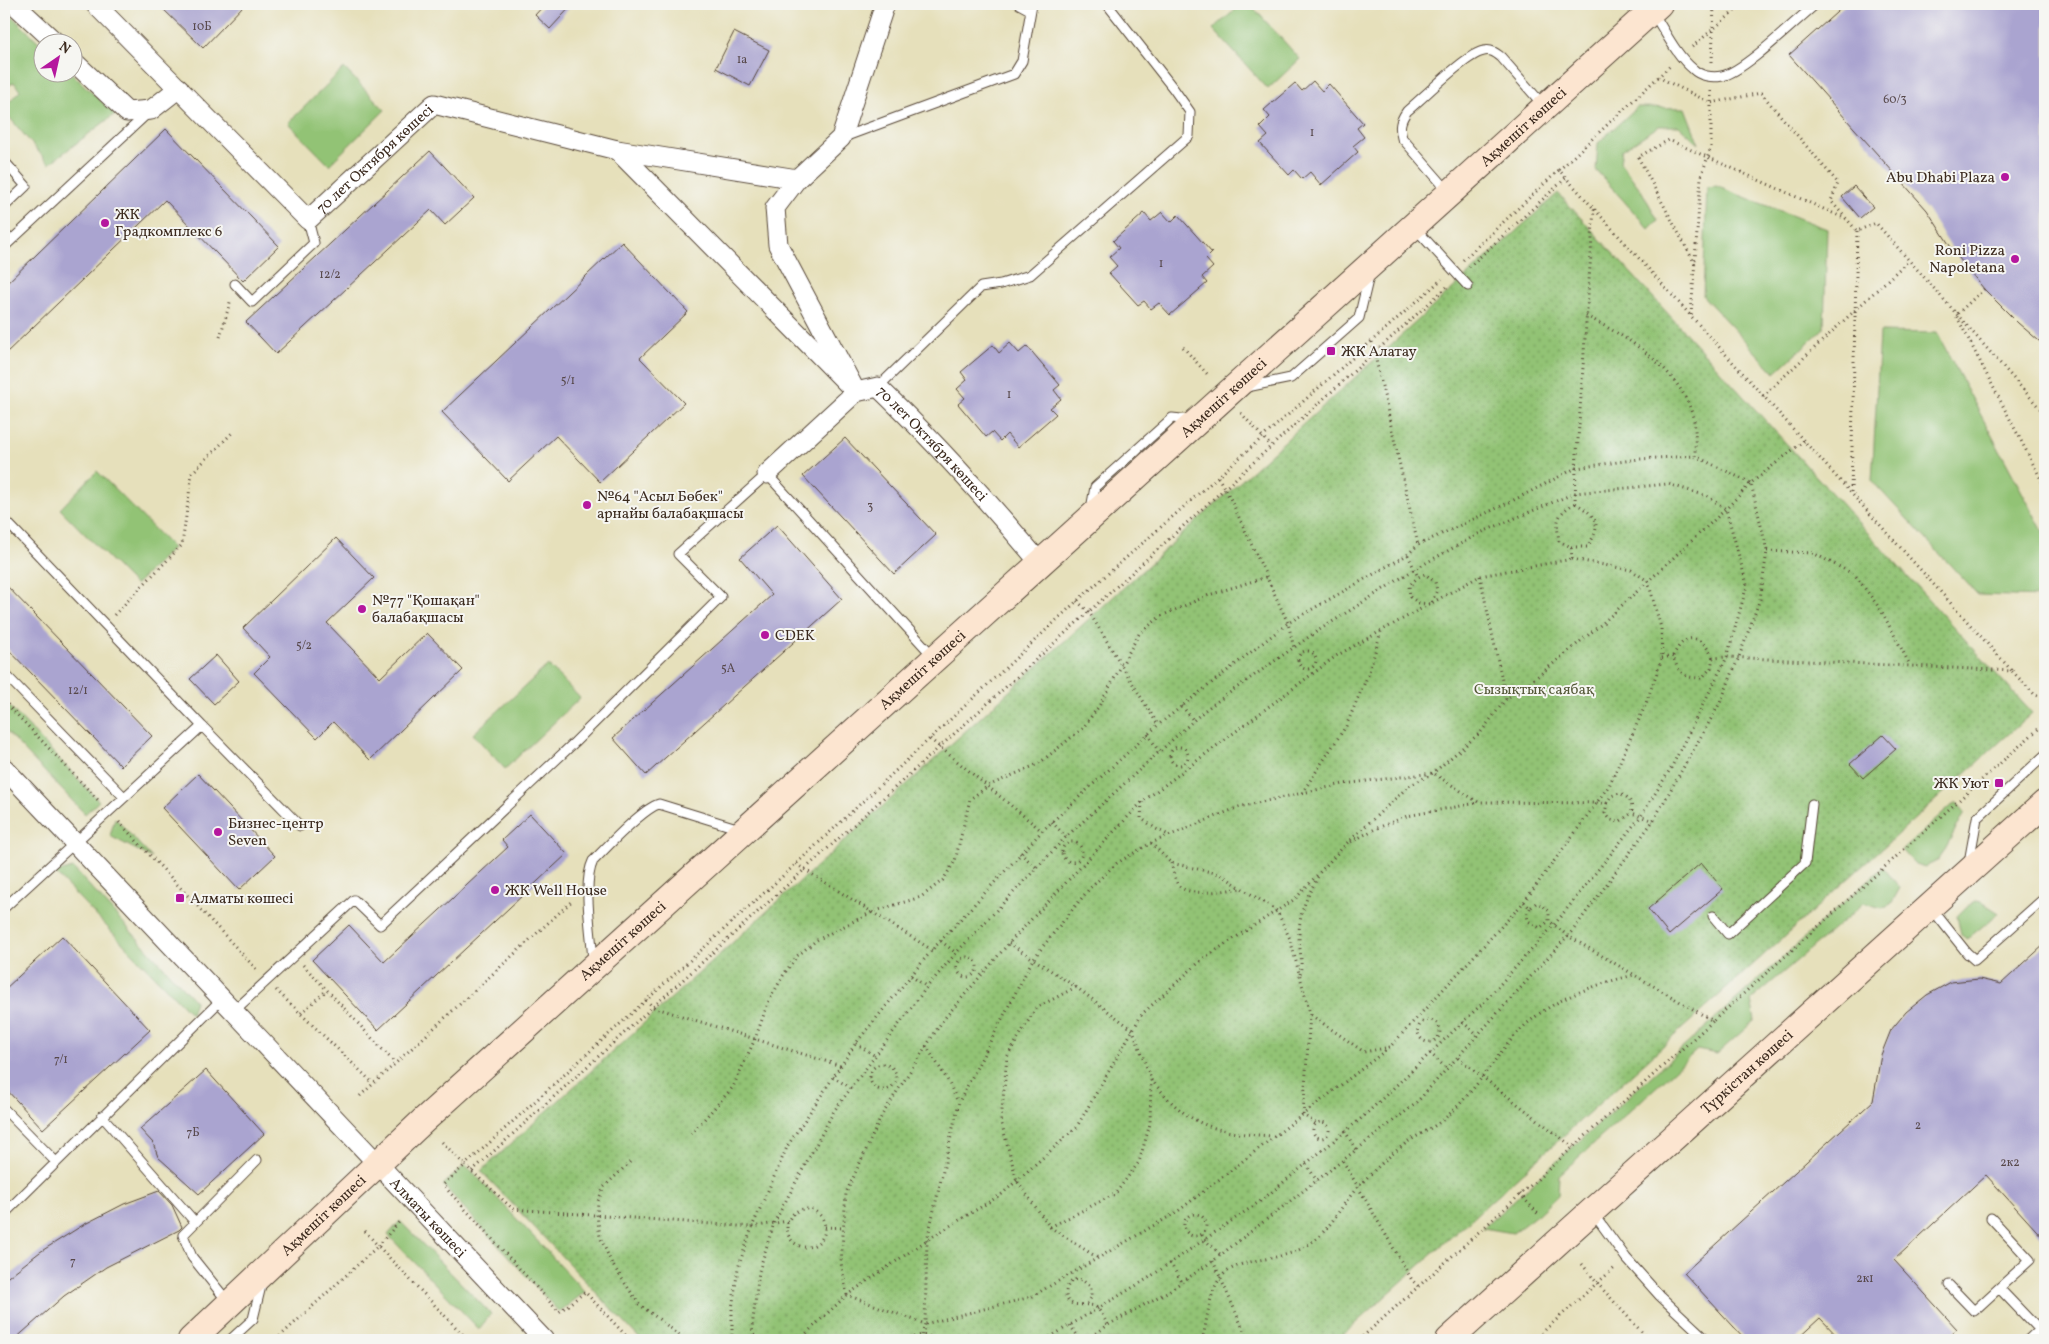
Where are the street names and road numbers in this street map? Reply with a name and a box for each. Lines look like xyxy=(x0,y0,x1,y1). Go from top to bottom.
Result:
street label: Ақмешіт көшесі xyxy=(1476,83,1572,173)
street label: 70 лет Октября көшесі xyxy=(312,100,439,219)
street label: Ақмешіт көшесі xyxy=(1177,354,1272,443)
street label: 70 лет Октября көшесі xyxy=(871,382,992,507)
street label: Ақмешіт көшесі xyxy=(875,626,971,716)
street label: Ақмешіт көшесі xyxy=(576,897,671,986)
street label: Түркістан көшесі xyxy=(1697,1026,1799,1120)
street label: Ақмешіт көшесі xyxy=(277,1171,372,1262)
street label: Алматы көшесі xyxy=(384,1174,470,1263)

